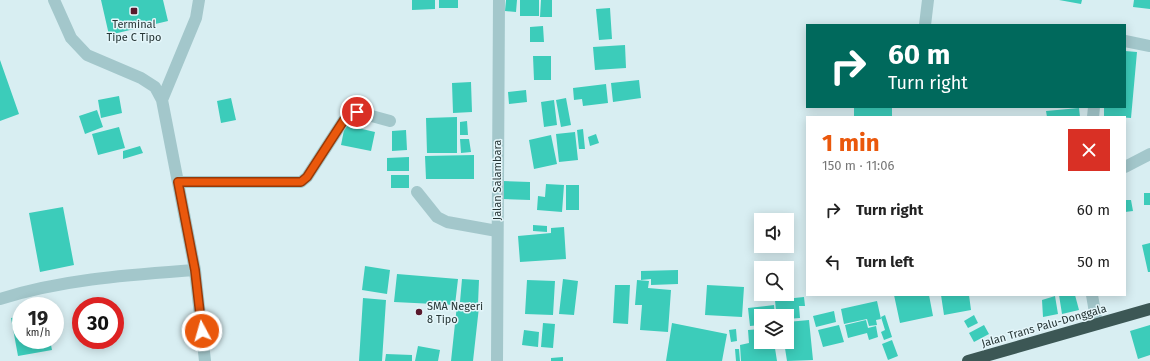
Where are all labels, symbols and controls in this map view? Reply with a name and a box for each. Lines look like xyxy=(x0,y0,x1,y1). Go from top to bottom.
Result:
marker: Terminal Tipe C Tipo xyxy=(129,6,139,16)
place label: Terminal Tipe C Tipo xyxy=(106,18,162,44)
text: 60 m xyxy=(888,38,950,71)
icon: right xyxy=(822,40,874,92)
text: Turn right xyxy=(888,72,968,94)
pin xyxy=(340,95,374,129)
icon: arrive xyxy=(346,101,368,123)
text: 1 min xyxy=(822,129,880,157)
button: close xyxy=(1068,129,1110,171)
street label: Jalan Salambara xyxy=(491,140,504,220)
text: 150 m · 11:06 xyxy=(822,158,894,173)
icon: right xyxy=(822,199,844,221)
text: Turn right xyxy=(856,201,923,219)
text: 60 m xyxy=(1077,201,1110,219)
map controls xyxy=(754,213,794,349)
button: sound xyxy=(754,213,794,253)
icon: left xyxy=(822,251,844,273)
text: Turn left xyxy=(856,253,914,271)
text: 50 m xyxy=(1077,253,1110,271)
button: search xyxy=(754,261,794,301)
speed limit sign: 30 xyxy=(72,297,124,349)
place label: SMA Negeri 8 Tipo xyxy=(427,300,483,326)
street label: Jalan Trans Palu-Donggala xyxy=(980,302,1108,350)
text: 19 xyxy=(28,306,48,330)
marker: SMA Negeri 8 Tipo xyxy=(414,307,424,317)
button: layers xyxy=(754,309,794,349)
position arrow xyxy=(181,310,223,352)
text: km/h xyxy=(26,327,50,339)

